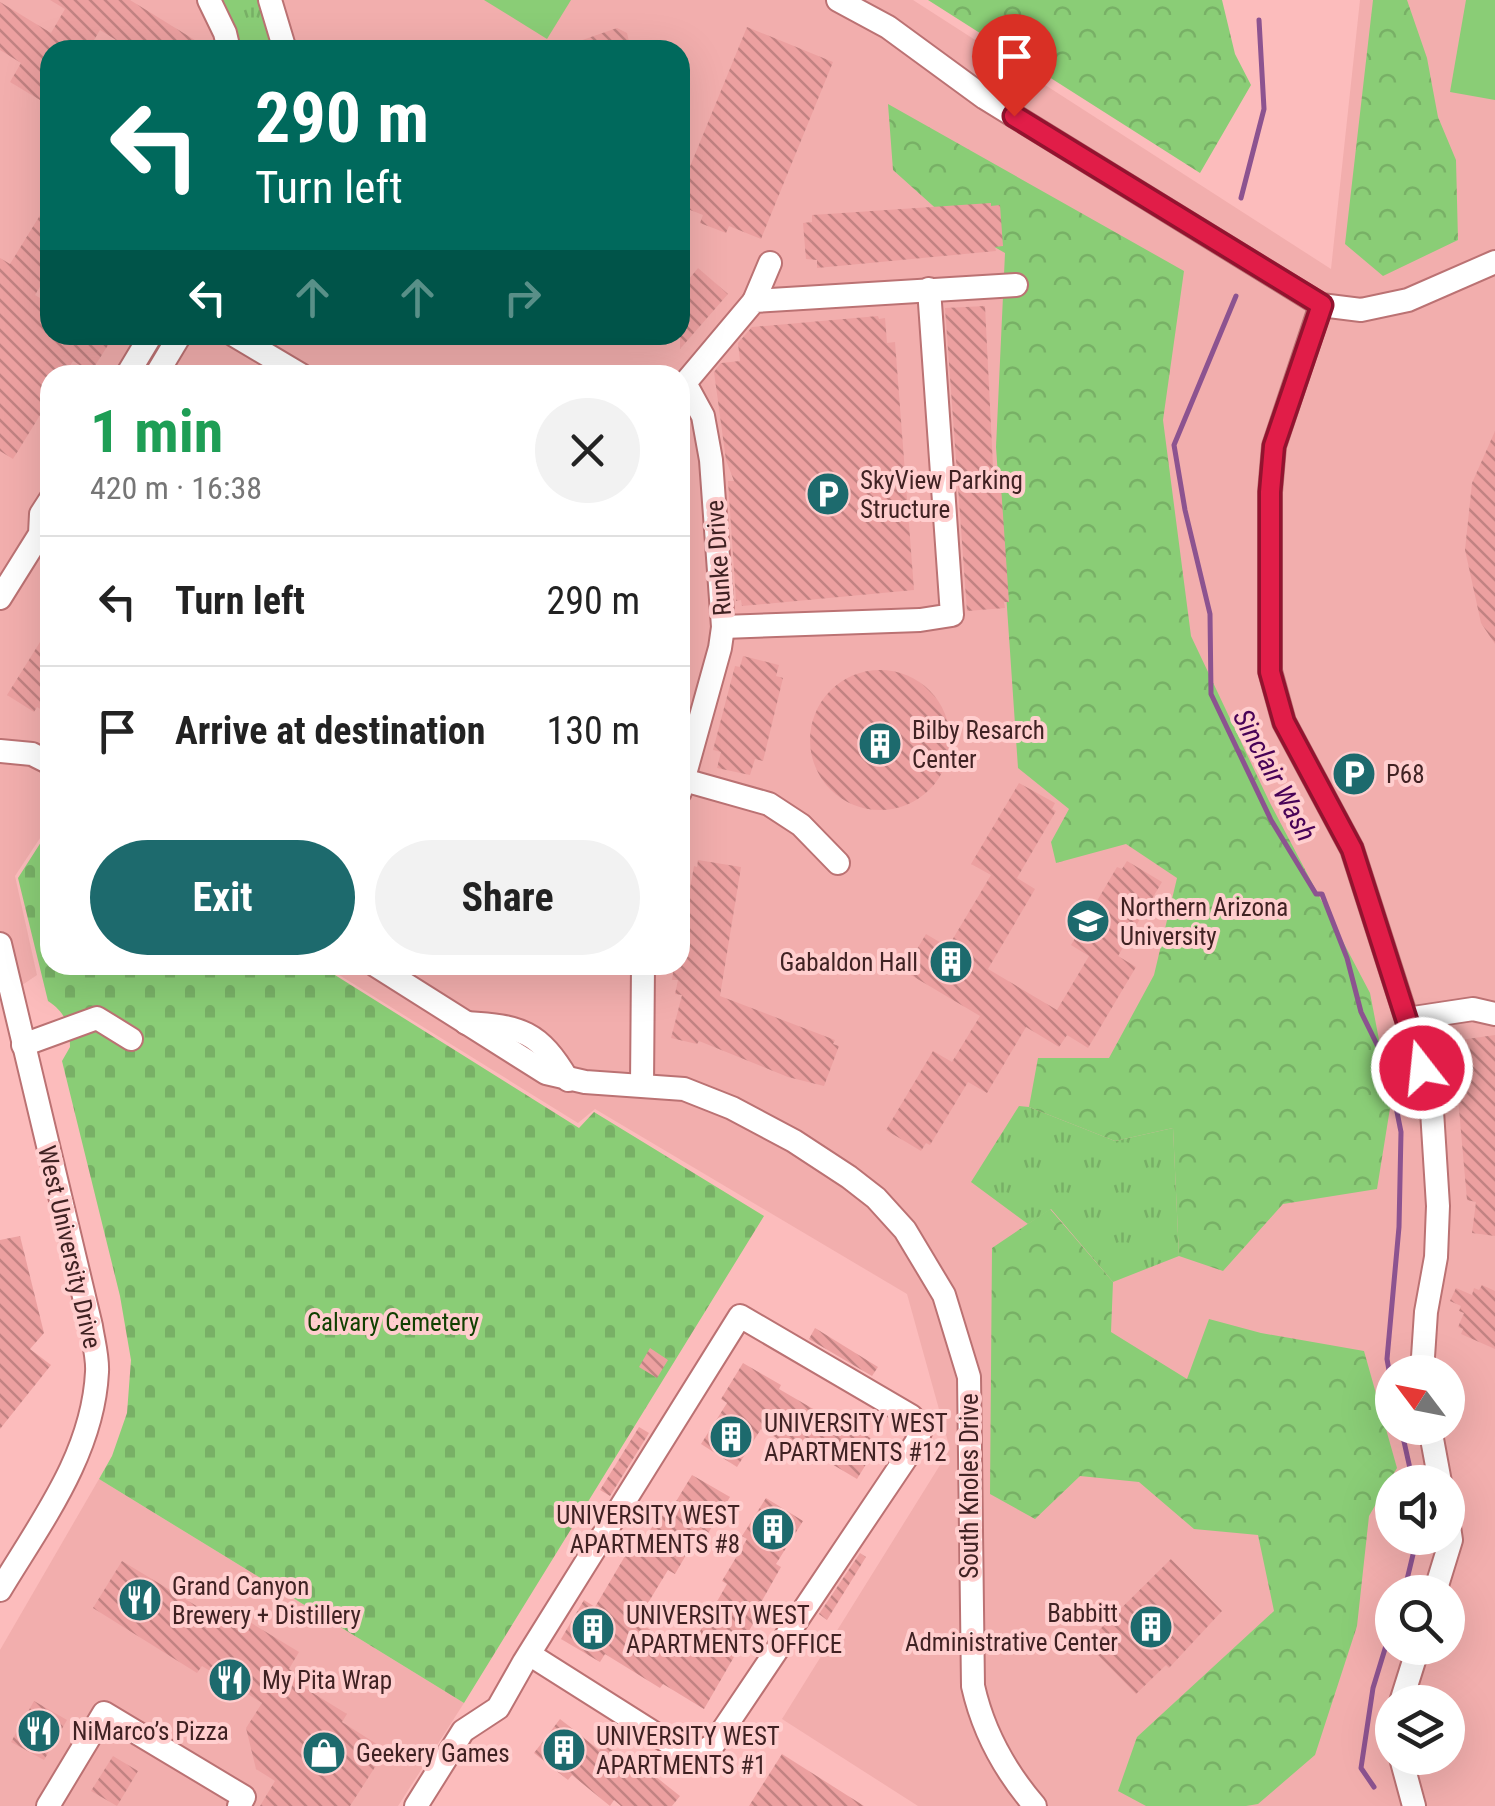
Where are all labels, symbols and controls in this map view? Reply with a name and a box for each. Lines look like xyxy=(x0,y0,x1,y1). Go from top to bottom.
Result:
pin xyxy=(972,14,1057,117)
icon: arrive xyxy=(987,29,1042,84)
text: 290 m xyxy=(255,77,429,159)
icon: left xyxy=(90,80,220,210)
text: Turn left xyxy=(255,161,403,214)
icon: left xyxy=(180,270,235,325)
icon: ahead xyxy=(285,270,340,325)
icon: ahead xyxy=(390,270,445,325)
icon: right xyxy=(495,270,550,325)
text: 1 min xyxy=(90,396,223,467)
button: close xyxy=(535,398,640,503)
place label: SkyView Parking Structure xyxy=(860,466,1023,524)
text: 420 m · 16:38 xyxy=(90,469,262,507)
parking icon: SkyView Parking Structure xyxy=(805,471,851,517)
street label: Runke Drive xyxy=(700,499,737,617)
icon: left xyxy=(90,574,145,629)
text: Turn left xyxy=(175,579,305,623)
text: 290 m xyxy=(546,579,640,623)
icon: arrive xyxy=(90,704,145,759)
water label: Sinclair Wash xyxy=(1226,704,1323,847)
text: Arrive at destination xyxy=(175,709,485,753)
text: 130 m xyxy=(546,709,640,753)
place label: Bilby Resarch Center xyxy=(912,716,1045,774)
building icon: Bilby Resarch Center xyxy=(857,721,903,767)
parking icon: P68 xyxy=(1331,751,1377,797)
place label: P68 xyxy=(1386,760,1425,789)
button: Exit xyxy=(90,840,355,955)
button: Share xyxy=(375,840,640,955)
place label: Northern Arizona University xyxy=(1120,893,1288,951)
school or university icon: Northern Arizona University xyxy=(1065,898,1111,944)
building icon: Gabaldon Hall xyxy=(928,939,974,985)
place label: Gabaldon Hall xyxy=(779,948,918,977)
position arrow xyxy=(1370,1016,1474,1120)
street label: West University Drive xyxy=(32,1143,107,1351)
park label: Calvary Cemetery xyxy=(307,1308,479,1337)
north arrow xyxy=(1375,1355,1465,1445)
map controls xyxy=(1375,1355,1465,1775)
street label: South Knoles Drive xyxy=(955,1393,984,1579)
place label: UNIVERSITY WEST APARTMENTS #12 xyxy=(764,1409,948,1467)
building icon: UNIVERSITY WEST APARTMENTS #12 xyxy=(708,1414,754,1460)
button: sound xyxy=(1375,1465,1465,1555)
place label: UNIVERSITY WEST APARTMENTS #8 xyxy=(556,1501,740,1559)
building icon: UNIVERSITY WEST APARTMENTS #8 xyxy=(750,1506,796,1552)
place label: Grand Canyon Brewery + Distillery xyxy=(172,1572,361,1630)
button: search xyxy=(1375,1575,1465,1665)
restaurant icon: Grand Canyon Brewery + Distillery xyxy=(117,1577,163,1623)
place label: Babbitt Administrative Center xyxy=(905,1599,1118,1657)
place label: UNIVERSITY WEST APARTMENTS OFFICE xyxy=(626,1601,842,1659)
building icon: Babbitt Administrative Center xyxy=(1128,1604,1174,1650)
building icon: UNIVERSITY WEST APARTMENTS OFFICE xyxy=(570,1606,616,1652)
restaurant icon: My Pita Wrap xyxy=(207,1657,253,1703)
place label: My Pita Wrap xyxy=(262,1666,392,1695)
button: layers xyxy=(1375,1685,1465,1775)
restaurant icon: NiMarco’s Pizza xyxy=(16,1708,62,1754)
place label: NiMarco’s Pizza xyxy=(72,1717,229,1746)
place label: UNIVERSITY WEST APARTMENTS #1 xyxy=(596,1722,780,1780)
building icon: UNIVERSITY WEST APARTMENTS #1 xyxy=(541,1727,587,1773)
shop icon: Geekery Games xyxy=(301,1730,347,1776)
place label: Geekery Games xyxy=(356,1739,510,1768)

